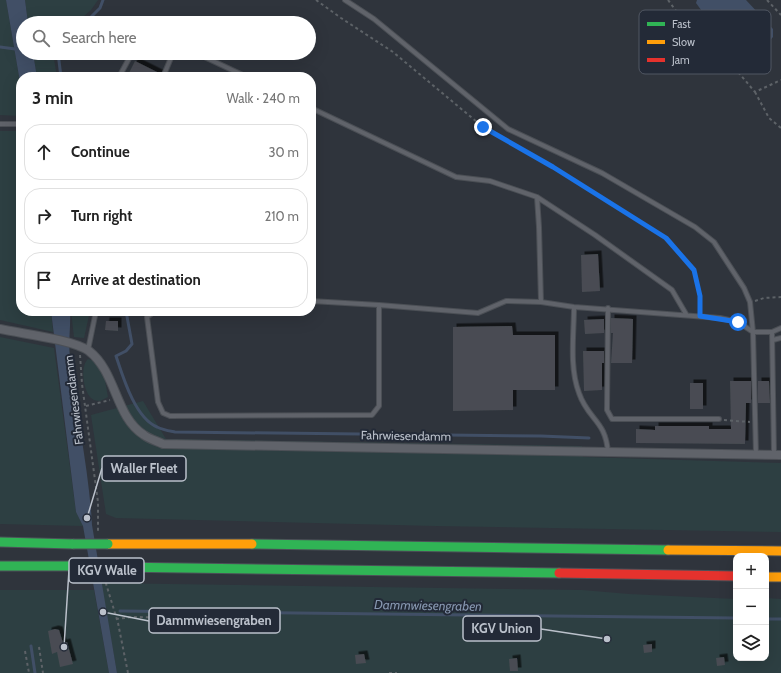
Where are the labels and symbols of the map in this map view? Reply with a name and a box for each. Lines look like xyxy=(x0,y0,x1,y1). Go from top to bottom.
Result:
legend xyxy=(639,10,771,74)
text: Fast xyxy=(672,17,691,31)
text: Slow xyxy=(672,35,695,49)
text: Jam xyxy=(671,53,690,67)
route end xyxy=(474,118,492,136)
route start xyxy=(729,313,747,331)
street label: Fahrwiesendamm xyxy=(61,354,86,446)
street label: Fahrwiesendamm xyxy=(361,427,451,444)
callout: Waller Fleet xyxy=(102,456,186,481)
text: Waller Fleet xyxy=(110,460,178,476)
callout: KGV Walle xyxy=(69,558,144,583)
text: KGV Walle xyxy=(77,562,137,578)
water label: Dammwiesengraben xyxy=(374,596,482,614)
callout: Dammwiesengraben xyxy=(149,608,280,633)
text: Dammwiesengraben xyxy=(156,612,272,628)
callout: KGV Union xyxy=(463,616,541,641)
text: KGV Union xyxy=(471,620,533,636)

